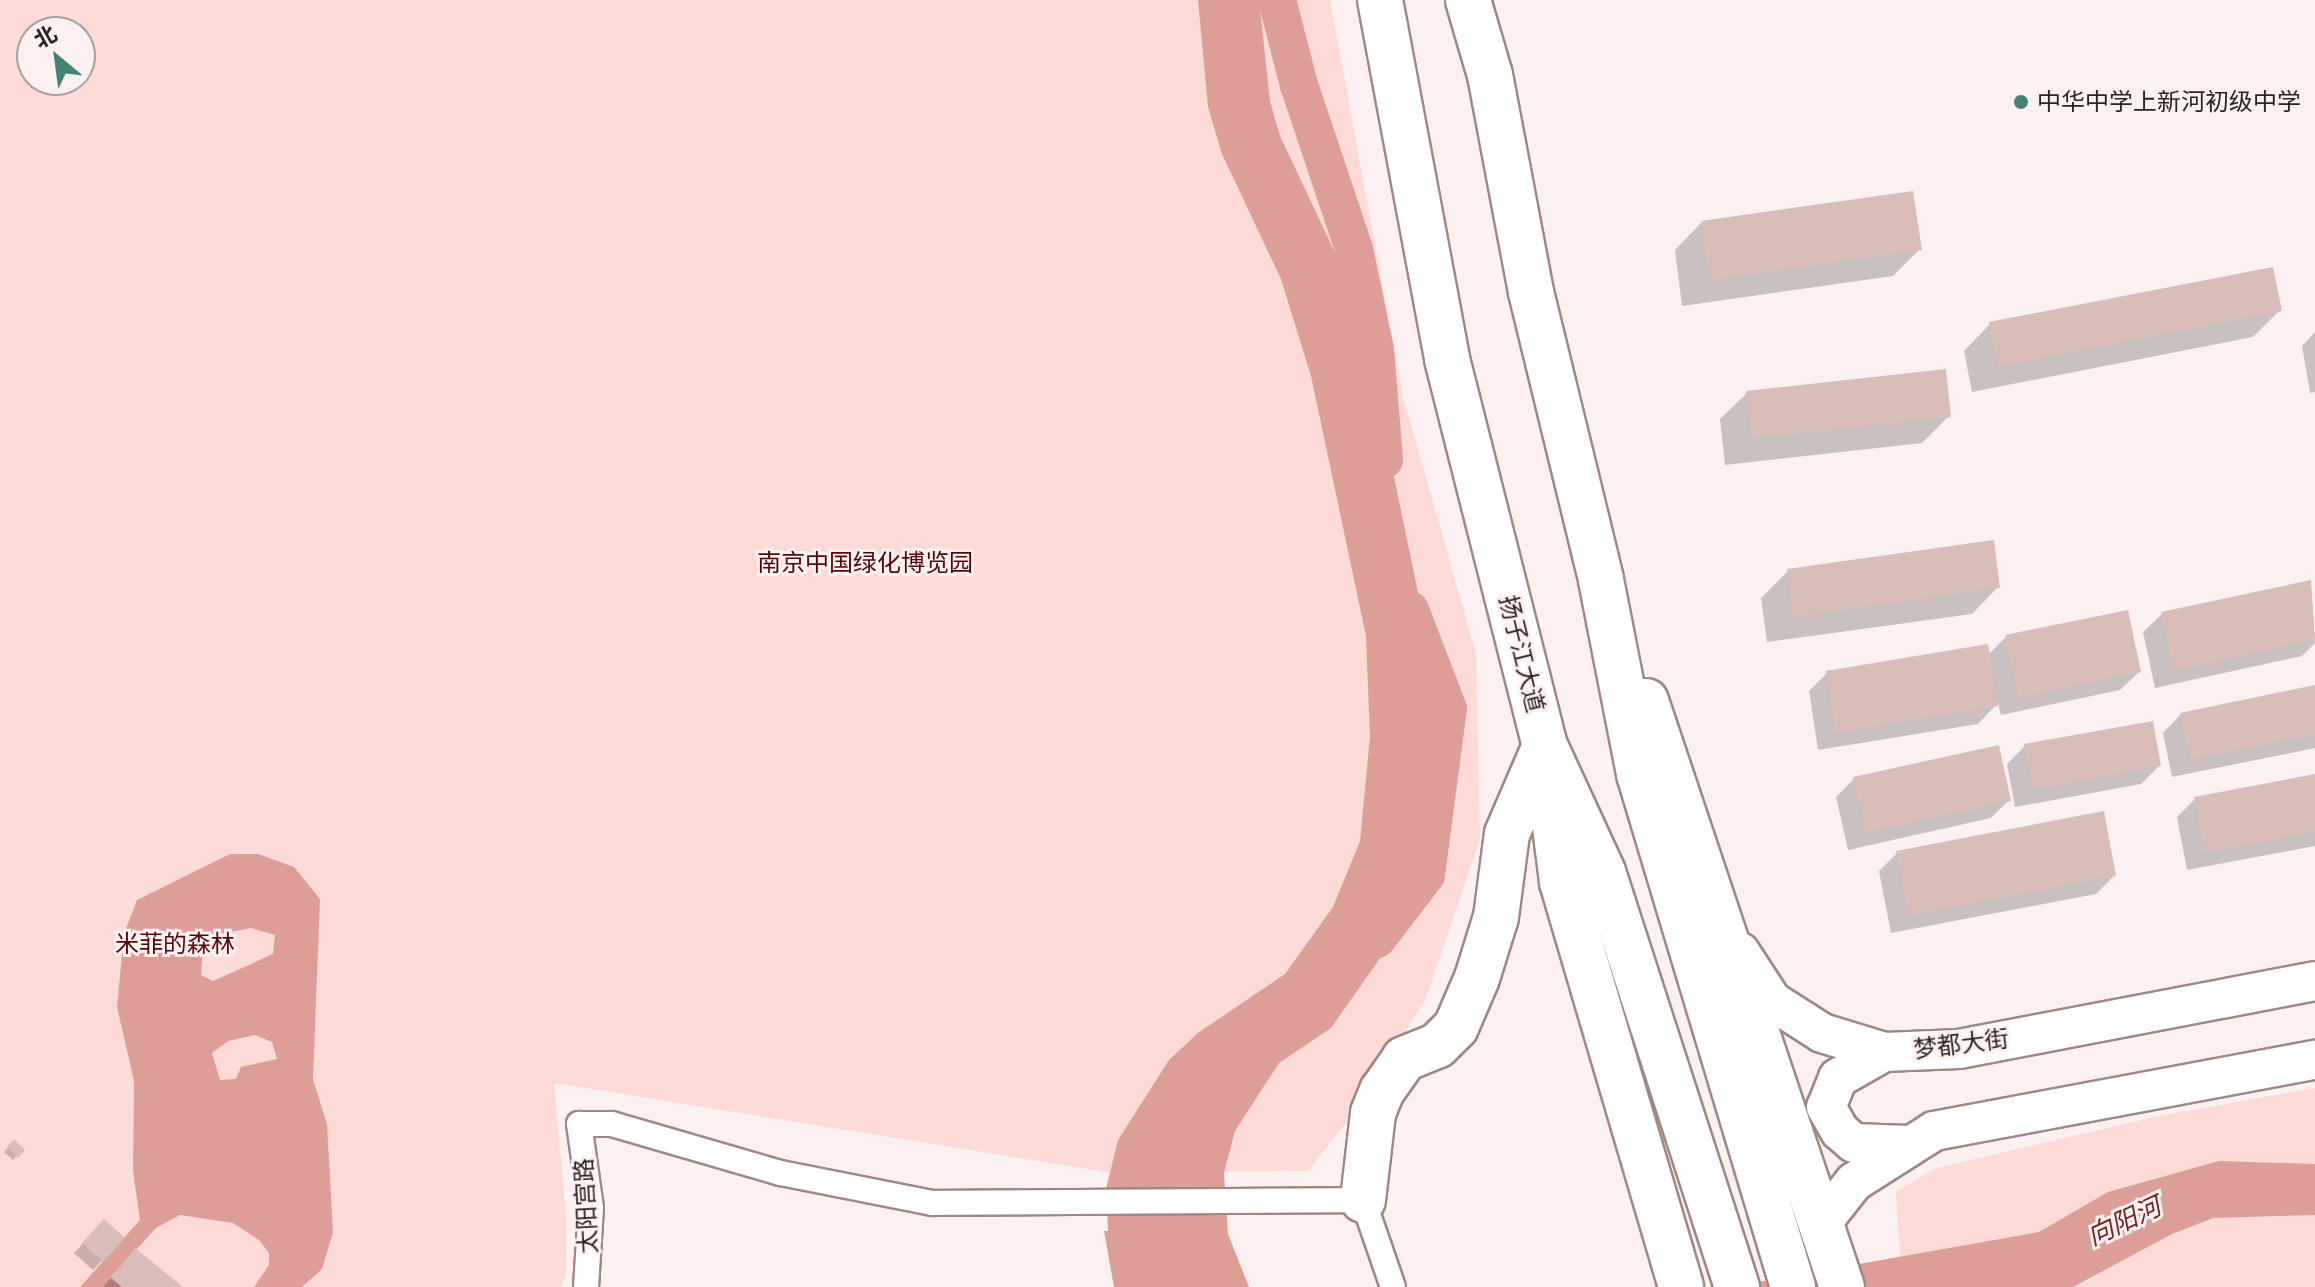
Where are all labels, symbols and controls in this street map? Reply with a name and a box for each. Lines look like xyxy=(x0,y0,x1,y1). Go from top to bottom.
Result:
north arrow xyxy=(16,16,96,96)
text: 北 xyxy=(29,20,61,53)
place label: 中华中学上新河初级中学 xyxy=(2037,88,2301,116)
marker: 中华中学上新河初级中学 xyxy=(2012,93,2030,111)
park label: 南京中国绿化博览园 xyxy=(757,549,973,577)
street label: 扬子江大道 xyxy=(1494,592,1550,716)
park label: 米菲的森林 xyxy=(115,930,235,958)
street label: 梦都大街 xyxy=(1912,1024,2010,1064)
street label: 太阳宫路 xyxy=(569,1157,603,1255)
water label: 向阳河 xyxy=(2082,1190,2166,1252)

